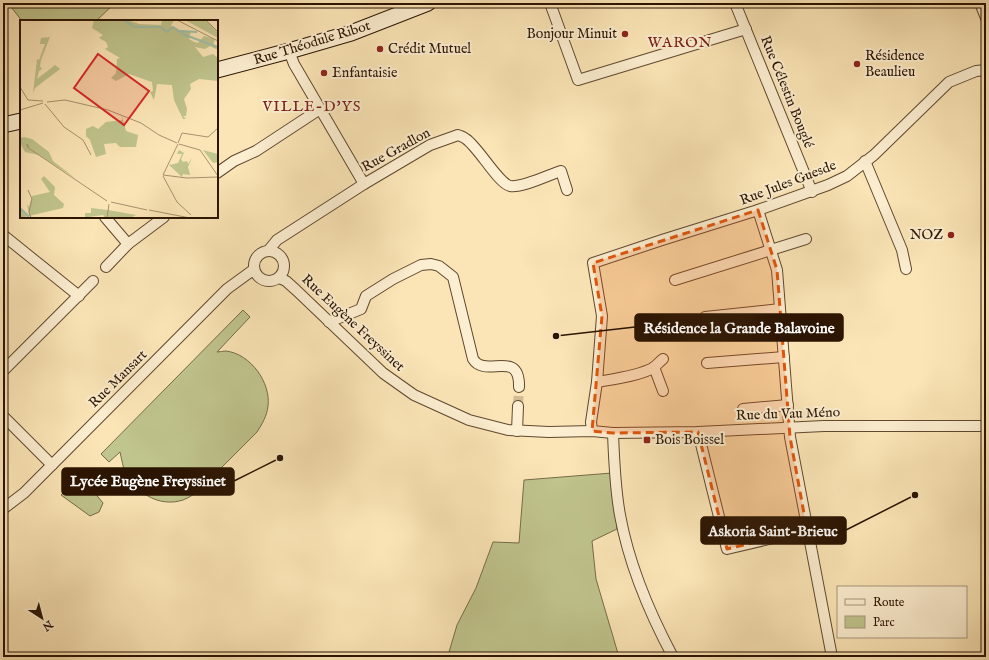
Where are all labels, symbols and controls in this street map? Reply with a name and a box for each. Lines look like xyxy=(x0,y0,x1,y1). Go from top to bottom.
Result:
street label: Rue Théodule Ribot xyxy=(251,17,373,69)
inset map xyxy=(20,20,218,218)
place label: Bonjour Minuit xyxy=(527,25,617,43)
marker: Bonjour Minuit xyxy=(620,29,630,39)
district label: WARON xyxy=(647,33,713,52)
street label: Rue Célestin Bouglé xyxy=(756,33,818,151)
place label: Crédit Mutuel xyxy=(388,40,471,58)
marker: Crédit Mutuel xyxy=(375,44,385,54)
place label: Résidence Beaulieu xyxy=(865,47,925,81)
marker: Résidence Beaulieu xyxy=(852,59,862,69)
place label: Enfantaisie xyxy=(332,64,398,82)
marker: Enfantaisie xyxy=(319,68,329,78)
district label: VILLE-D'YS xyxy=(262,97,361,116)
street label: Rue Gradlon xyxy=(358,123,434,176)
street label: Rue Jules Guesde xyxy=(737,156,839,210)
place label: NOZ xyxy=(910,226,943,244)
marker: NOZ xyxy=(946,230,956,240)
street label: Rue Eugène Freyssinet xyxy=(298,270,409,376)
callout: Résidence la Grande Balavoine xyxy=(635,314,843,341)
text: Résidence la Grande Balavoine xyxy=(643,319,835,338)
street label: Rue Mansart xyxy=(85,346,151,412)
street label: Rue du Vau Méno xyxy=(736,403,841,425)
place label: Bois Boissel xyxy=(655,431,724,449)
marker: Bois Boissel xyxy=(642,435,652,445)
callout: Lycée Eugène Freyssinet xyxy=(62,468,234,495)
text: Lycée Eugène Freyssinet xyxy=(70,472,227,491)
callout: Askoria Saint-Brieuc xyxy=(701,517,846,544)
text: Askoria Saint-Brieuc xyxy=(707,522,838,541)
legend xyxy=(837,586,967,638)
text: Route xyxy=(873,595,905,610)
north arrow xyxy=(22,598,62,638)
text: Parc xyxy=(873,615,895,630)
text: N xyxy=(39,616,56,634)

